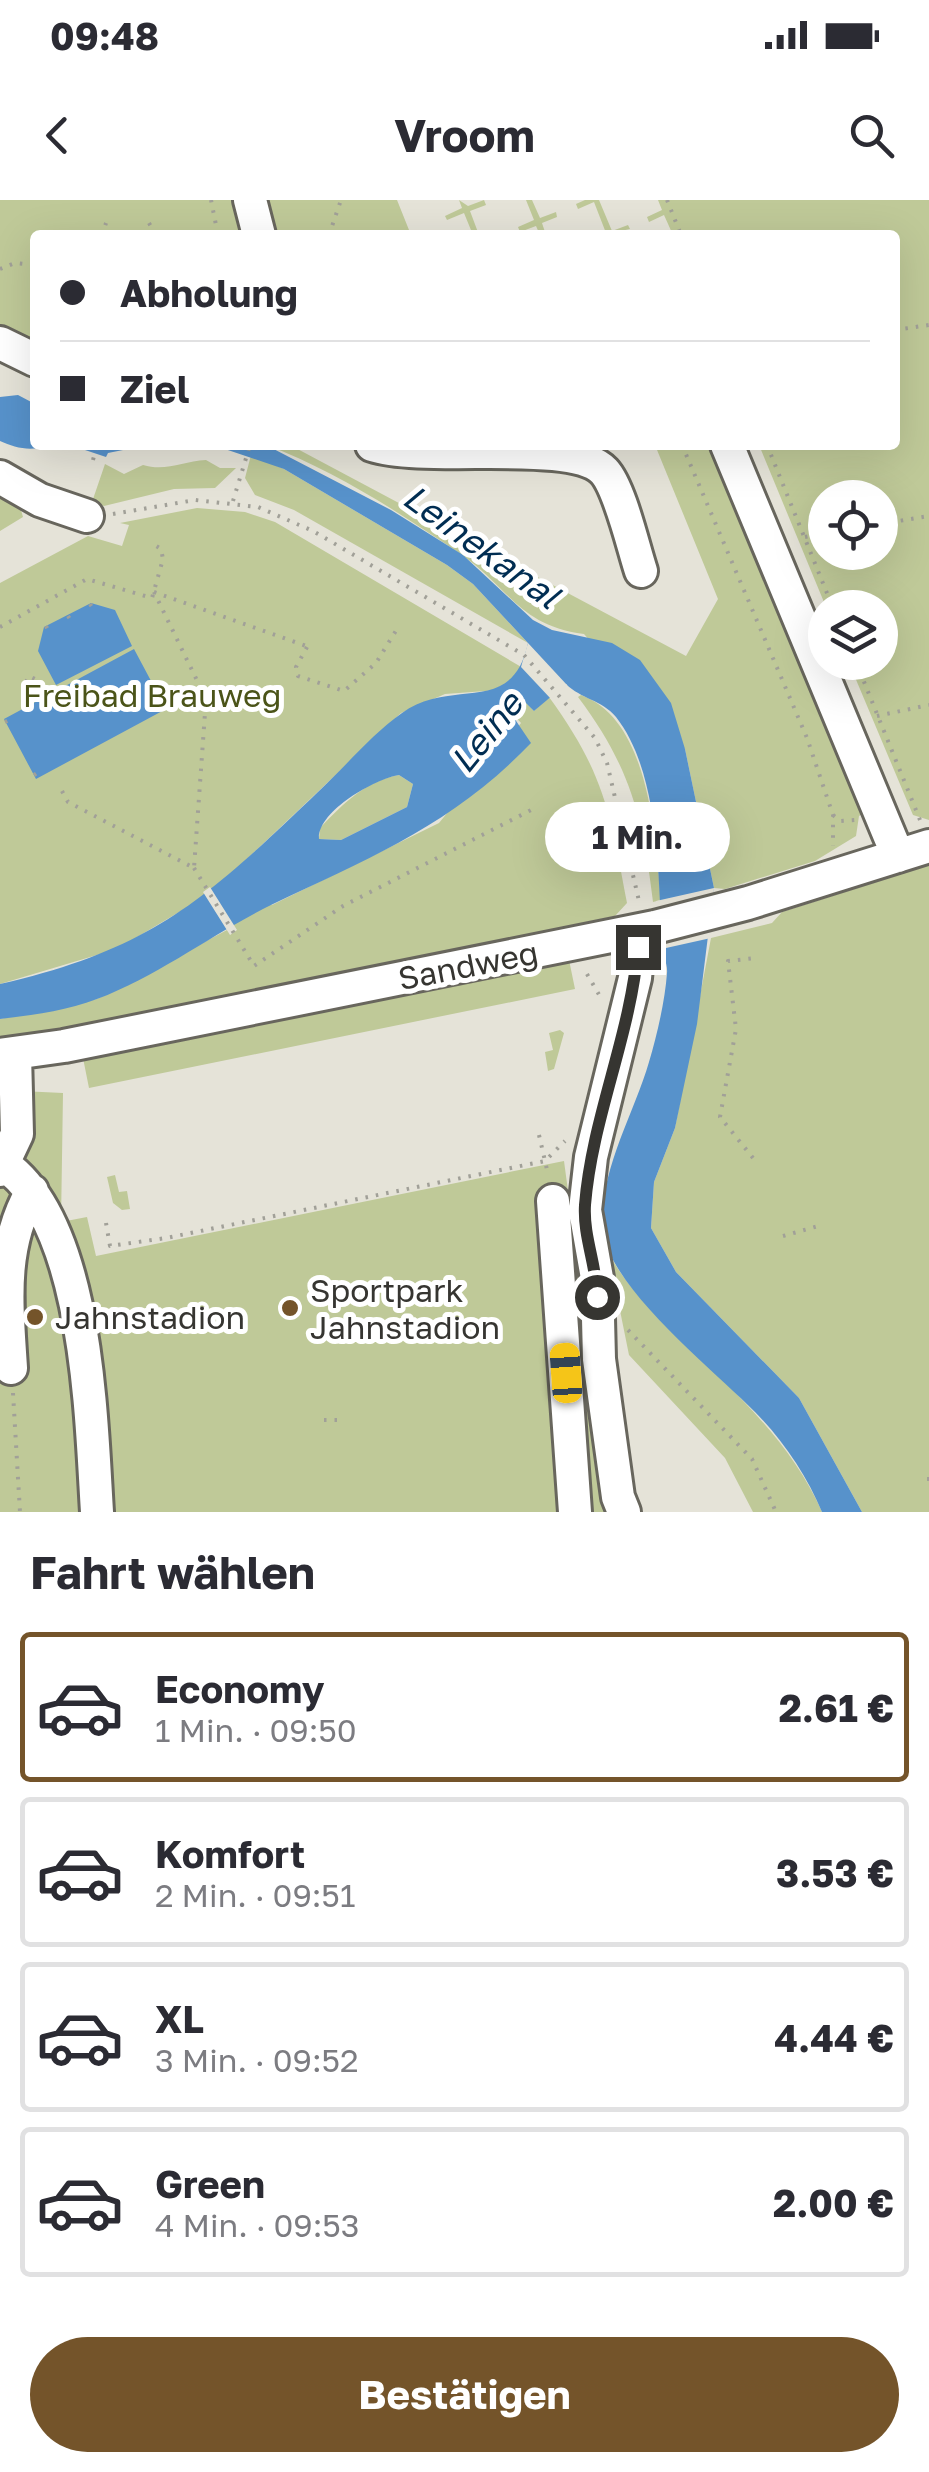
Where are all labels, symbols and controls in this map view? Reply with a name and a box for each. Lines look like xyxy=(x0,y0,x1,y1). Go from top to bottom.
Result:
text: 09:48 xyxy=(50,13,159,58)
icon: back xyxy=(30,108,85,163)
text: Vroom xyxy=(394,108,535,162)
icon: search xyxy=(844,108,899,163)
text: Abholung xyxy=(120,270,298,315)
text: Ziel xyxy=(120,366,190,411)
water label: Leinekanal xyxy=(396,475,570,618)
map controls xyxy=(808,480,898,680)
button: locate xyxy=(808,480,898,570)
button: layers xyxy=(808,590,898,680)
park label: Freibad Brauweg xyxy=(23,676,281,714)
water label: Leine xyxy=(441,681,533,781)
callout: 1 Min. xyxy=(546,802,730,872)
text: 1 Min. xyxy=(592,818,683,856)
route end xyxy=(616,925,661,970)
street label: Sandweg xyxy=(395,933,541,997)
place label: Sportpark Jahnstadion xyxy=(310,1271,500,1346)
route start xyxy=(575,1275,620,1320)
marker: Sportpark Jahnstadion xyxy=(279,1297,301,1319)
place label: Jahnstadion xyxy=(55,1298,245,1336)
marker: Jahnstadion xyxy=(24,1306,46,1328)
car xyxy=(549,1342,583,1404)
text: Fahrt wählen xyxy=(30,1545,315,1599)
icon: car xyxy=(35,1662,125,1752)
text: Economy xyxy=(155,1666,324,1711)
text: 2.61 € xyxy=(779,1685,894,1730)
text: 1 Min. · 09:50 xyxy=(155,1711,357,1749)
icon: car xyxy=(35,1827,125,1917)
text: Komfort xyxy=(155,1831,305,1876)
text: 3.53 € xyxy=(776,1850,894,1895)
text: 2 Min. · 09:51 xyxy=(155,1876,355,1914)
icon: car xyxy=(35,1992,125,2082)
text: XL xyxy=(155,1996,204,2041)
text: 4.44 € xyxy=(774,2015,894,2060)
text: 3 Min. · 09:52 xyxy=(155,2041,359,2079)
icon: car xyxy=(35,2157,125,2247)
text: Green xyxy=(155,2161,265,2206)
text: 2.00 € xyxy=(773,2180,894,2225)
text: 4 Min. · 09:53 xyxy=(155,2206,360,2244)
button: Bestätigen xyxy=(30,2337,899,2452)

